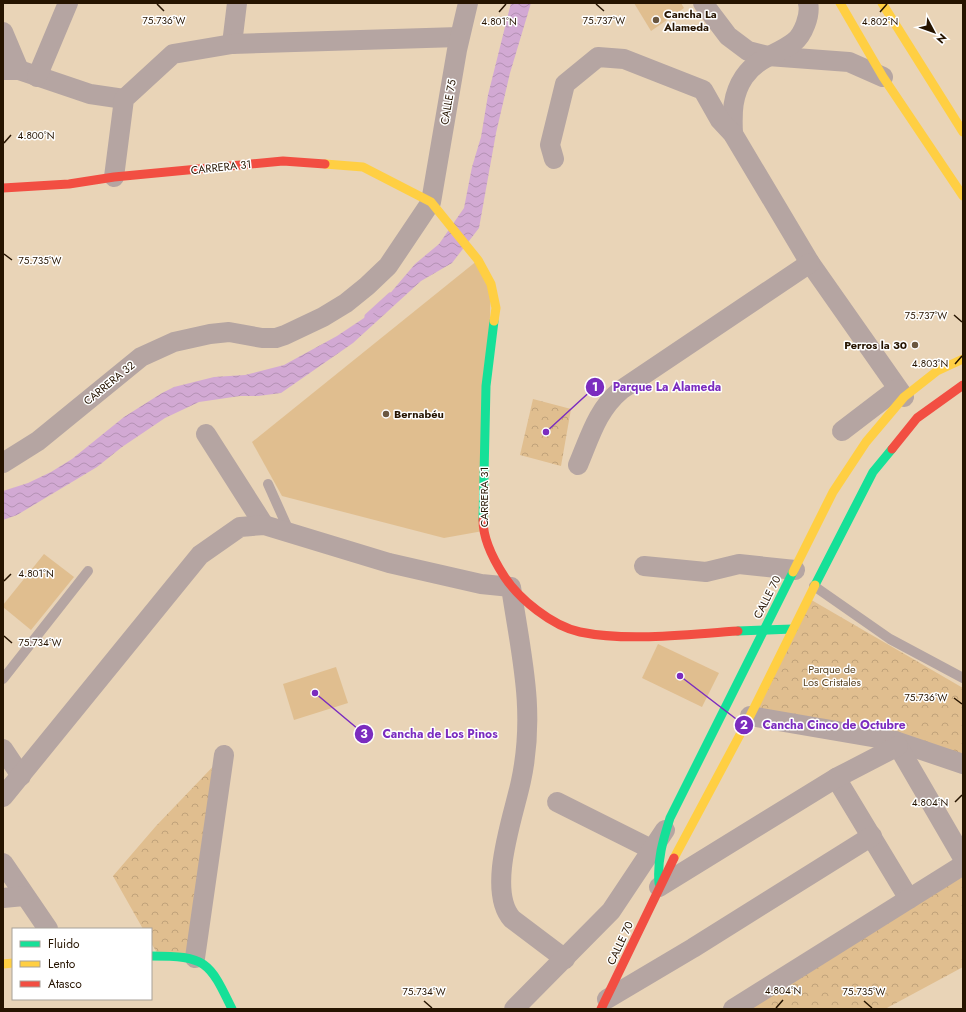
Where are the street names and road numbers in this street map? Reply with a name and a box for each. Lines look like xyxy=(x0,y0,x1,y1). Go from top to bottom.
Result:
street label: CALLE 75 xyxy=(436,78,460,126)
street label: CARRERA 31 xyxy=(190,156,252,178)
street label: CARRERA 32 xyxy=(80,357,138,409)
street label: CARRERA 31 xyxy=(476,467,492,527)
street label: CALLE 70 xyxy=(749,572,785,621)
street label: CALLE 70 xyxy=(603,918,637,967)

